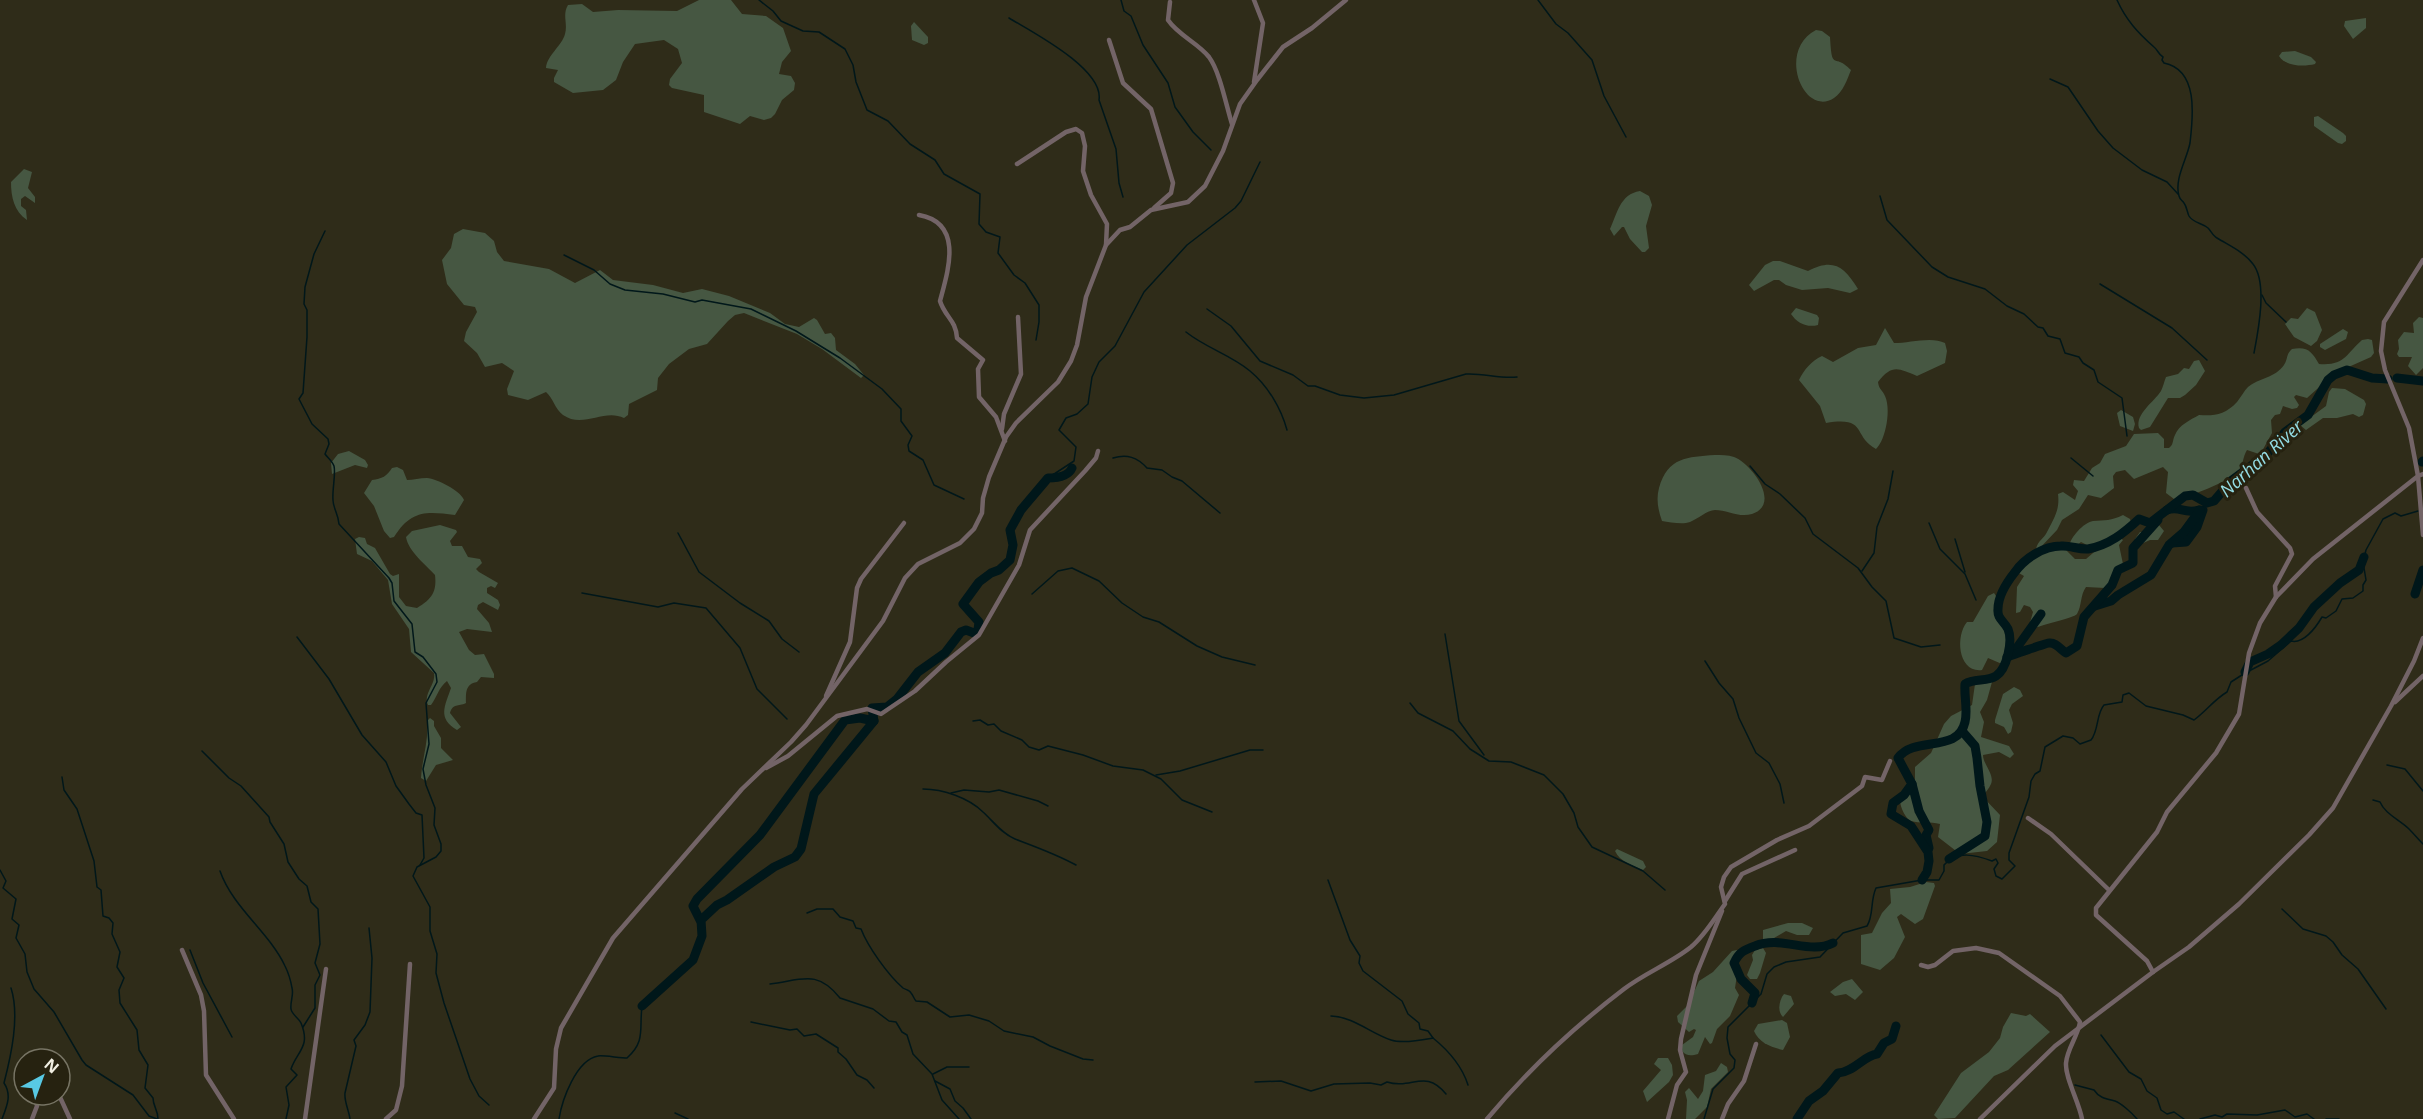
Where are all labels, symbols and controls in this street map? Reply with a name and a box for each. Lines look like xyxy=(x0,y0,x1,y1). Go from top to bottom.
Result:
water label: Narhan River xyxy=(2214,413,2309,502)
north arrow xyxy=(12,1047,72,1107)
text: N xyxy=(40,1053,64,1078)

